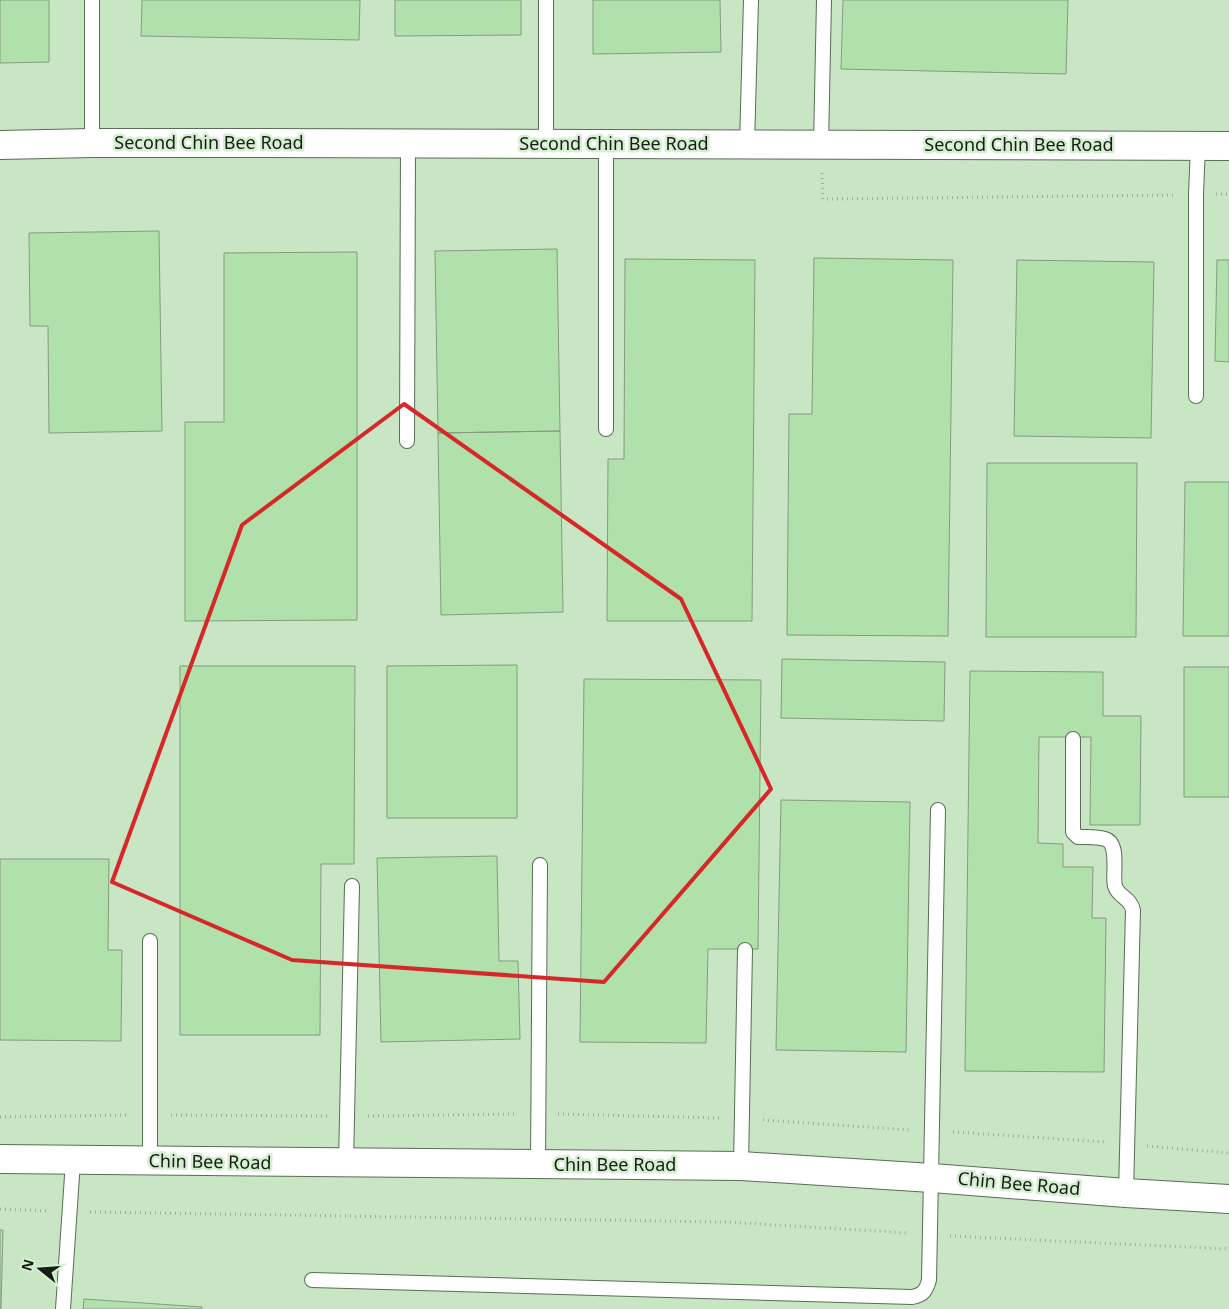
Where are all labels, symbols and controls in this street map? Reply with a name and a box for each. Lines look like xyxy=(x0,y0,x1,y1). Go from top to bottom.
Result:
street label: Second Chin Bee Road xyxy=(114,130,304,154)
street label: Second Chin Bee Road xyxy=(519,131,709,155)
street label: Second Chin Bee Road xyxy=(924,132,1114,156)
street label: Chin Bee Road xyxy=(148,1148,272,1174)
street label: Chin Bee Road xyxy=(554,1152,676,1176)
street label: Chin Bee Road xyxy=(957,1166,1081,1200)
north arrow xyxy=(15,1244,65,1294)
text: N xyxy=(16,1257,38,1273)

